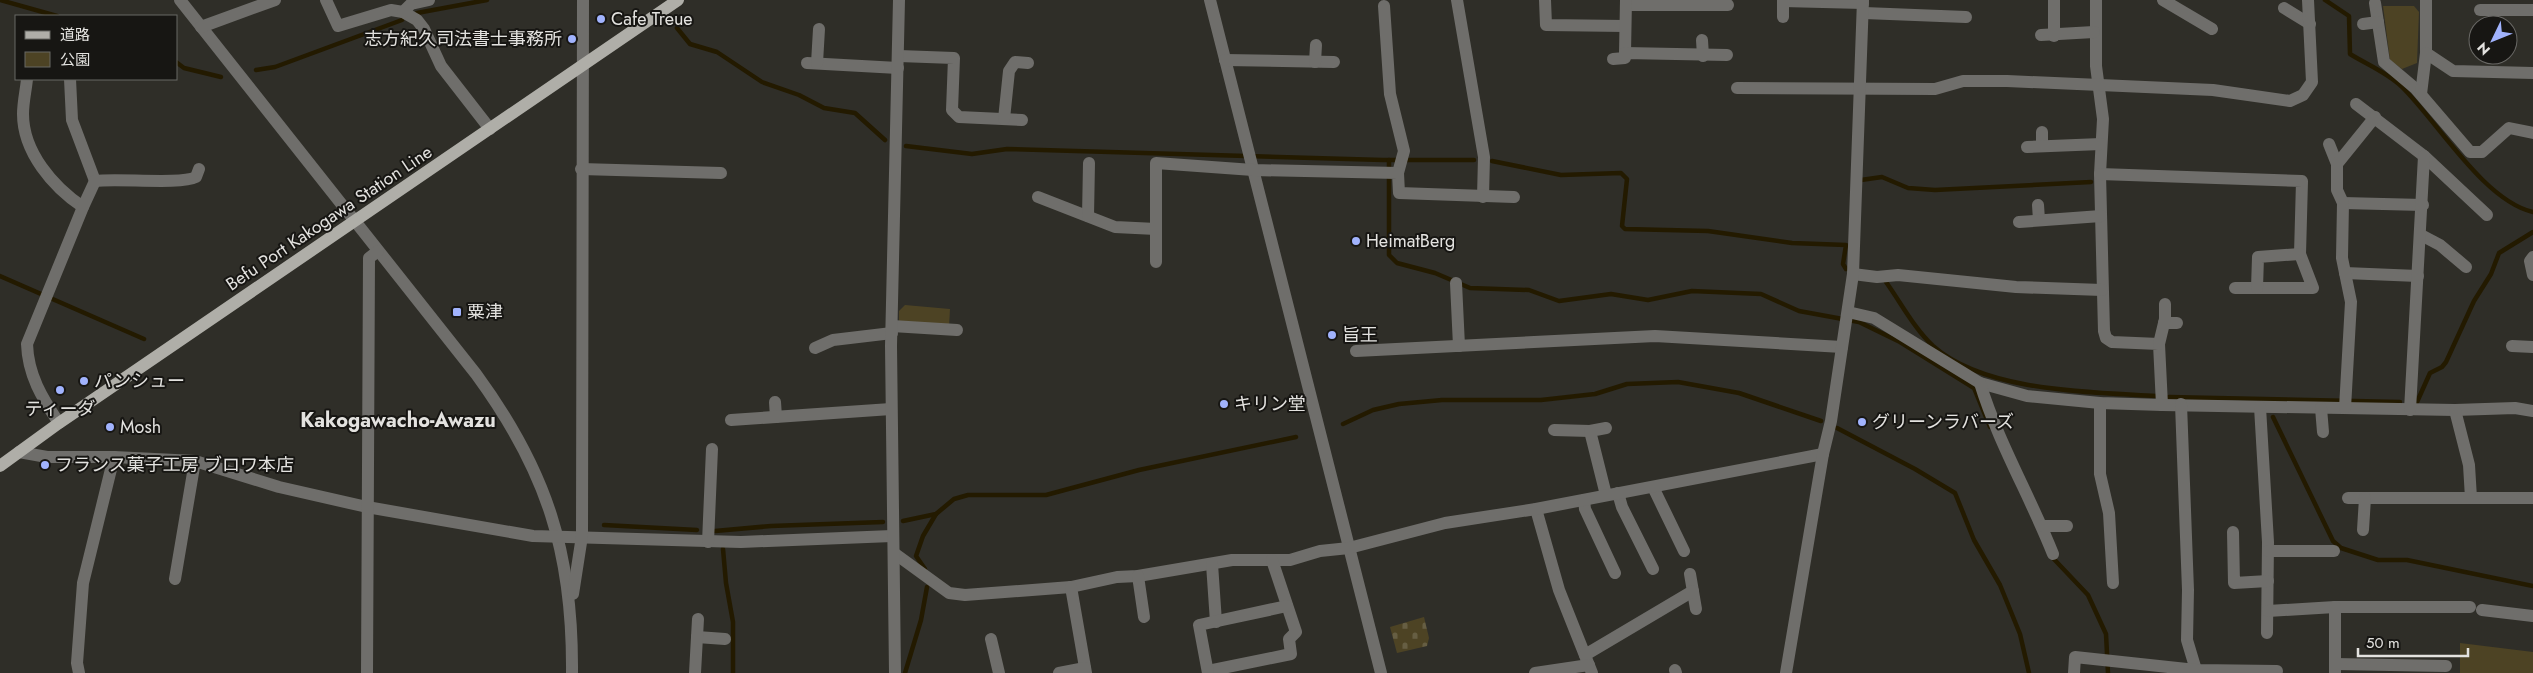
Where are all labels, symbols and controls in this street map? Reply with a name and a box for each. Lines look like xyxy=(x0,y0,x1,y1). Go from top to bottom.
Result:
place label: Cafe Treue xyxy=(611,6,693,32)
marker: Cafe Treue xyxy=(595,13,607,25)
legend xyxy=(15,15,178,80)
north arrow xyxy=(2468,15,2518,65)
text: 道路 xyxy=(60,24,90,46)
place label: 志方紀久司法書士事務所 xyxy=(364,26,562,52)
marker: 志方紀久司法書士事務所 xyxy=(566,33,578,45)
text: N xyxy=(2472,38,2495,60)
text: 公園 xyxy=(60,49,90,71)
street label: Befu Port Kakogawa Station Line xyxy=(221,139,437,297)
place label: HeimatBerg xyxy=(1366,228,1455,254)
marker: HeimatBerg xyxy=(1350,235,1362,247)
place label: 粟津 xyxy=(467,299,503,325)
marker: 粟津 xyxy=(451,306,463,318)
place label: 旨王 xyxy=(1342,322,1378,348)
marker: 旨王 xyxy=(1326,329,1338,341)
place label: パンシュー xyxy=(94,368,185,394)
marker: パンシュー xyxy=(78,375,90,387)
marker: ティーダ xyxy=(54,384,66,396)
place label: キリン堂 xyxy=(1234,391,1306,417)
place label: ティーダ xyxy=(25,396,95,422)
marker: キリン堂 xyxy=(1218,398,1230,410)
district label: Kakogawacho-Awazu xyxy=(300,406,496,435)
place label: グリーンラバーズ xyxy=(1872,409,2014,435)
place label: Mosh xyxy=(120,414,161,440)
marker: グリーンラバーズ xyxy=(1856,416,1868,428)
marker: Mosh xyxy=(104,421,116,433)
place label: フランス菓子工房 ブロワ本店 xyxy=(55,452,294,478)
marker: フランス菓子工房 ブロワ本店 xyxy=(39,459,51,471)
scale bar xyxy=(2358,626,2468,658)
text: 50 m xyxy=(2366,632,2400,654)

